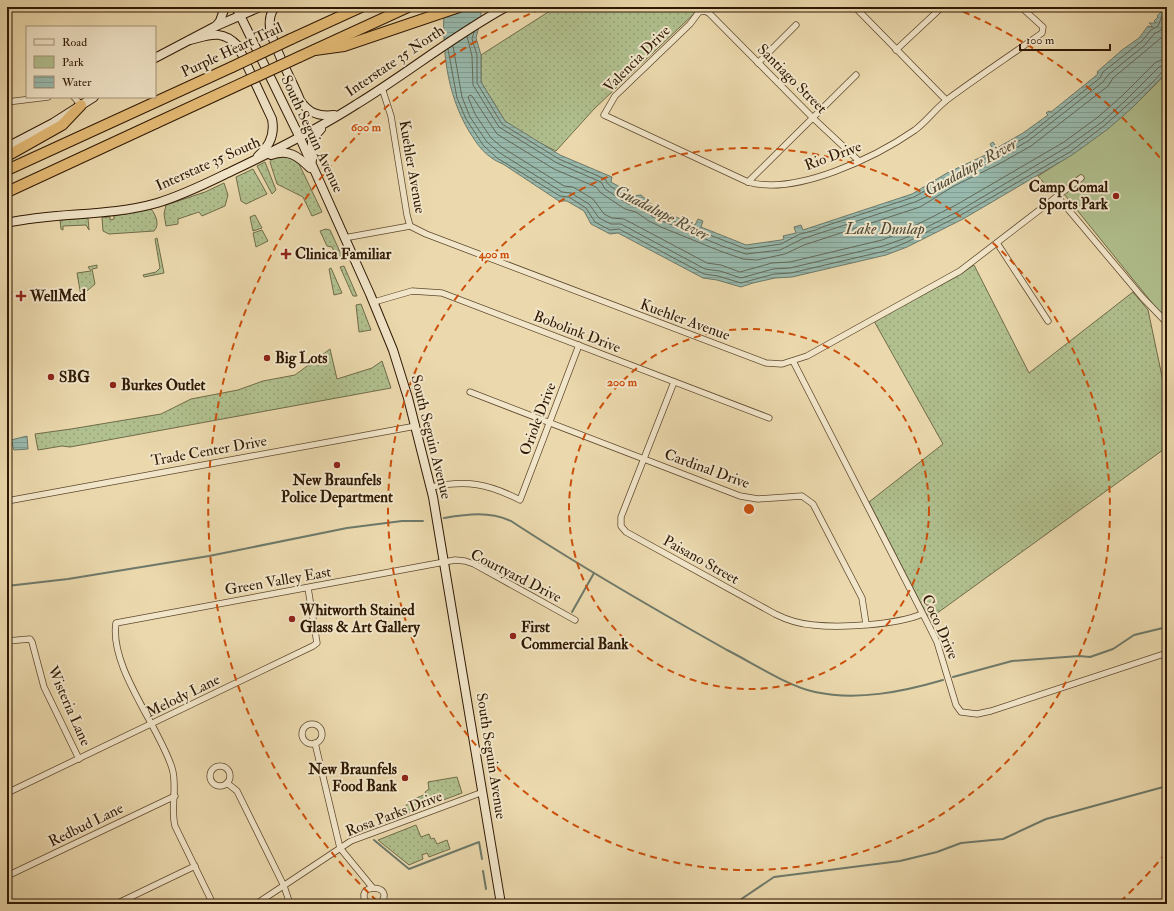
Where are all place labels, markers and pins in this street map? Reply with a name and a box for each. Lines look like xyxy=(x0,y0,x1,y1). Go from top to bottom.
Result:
place label: Camp Comal Sports Park xyxy=(1029,178,1109,215)
marker: Camp Comal Sports Park xyxy=(1111,191,1121,201)
place label: Clinica Familiar xyxy=(295,245,392,264)
marker: Clinica Familiar xyxy=(280,248,292,260)
place label: WellMed xyxy=(29,287,86,306)
marker: WellMed xyxy=(15,290,27,302)
place label: Big Lots xyxy=(275,349,327,369)
marker: Big Lots xyxy=(262,353,272,363)
place label: SBG xyxy=(59,368,90,387)
marker: SBG xyxy=(46,372,56,382)
place label: Burkes Outlet xyxy=(121,376,205,395)
marker: Burkes Outlet xyxy=(108,380,118,390)
marker: New Braunfels Police Department xyxy=(332,460,342,470)
place label: New Braunfels Police Department xyxy=(281,471,393,508)
centre of rings xyxy=(742,502,756,516)
place label: Whitworth Stained Glass & Art Gallery xyxy=(299,601,421,638)
marker: Whitworth Stained Glass & Art Gallery xyxy=(287,614,297,624)
place label: First Commercial Bank xyxy=(521,618,629,654)
marker: First Commercial Bank xyxy=(508,631,518,641)
place label: New Braunfels Food Bank xyxy=(307,760,398,796)
marker: New Braunfels Food Bank xyxy=(400,773,410,783)

